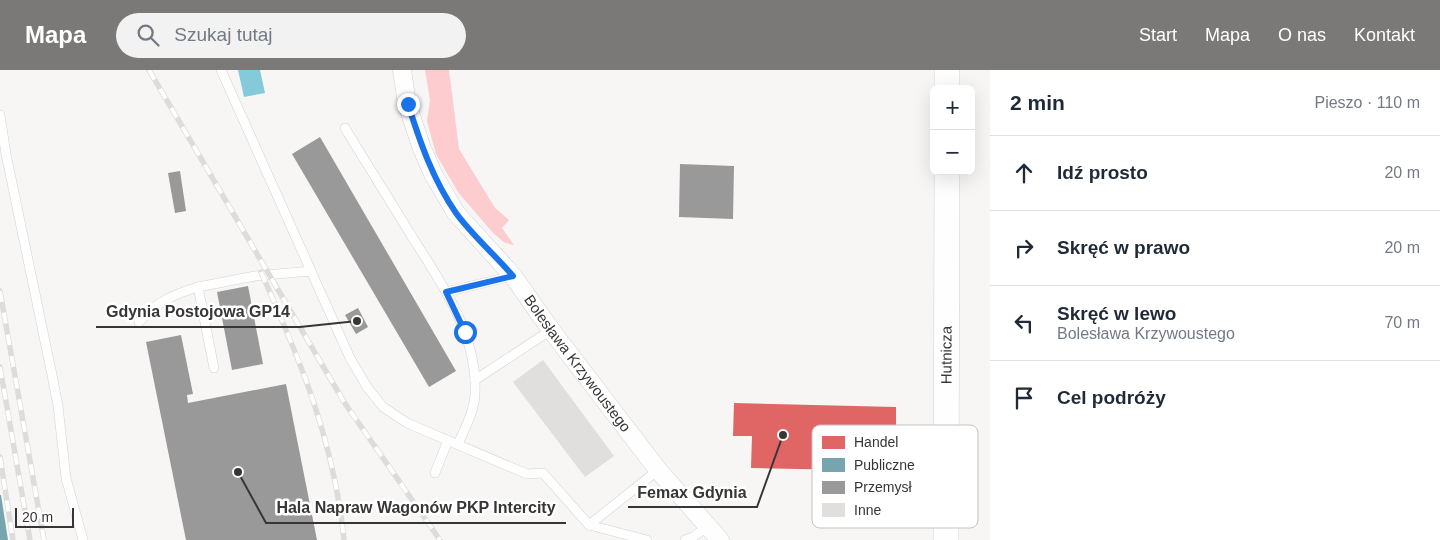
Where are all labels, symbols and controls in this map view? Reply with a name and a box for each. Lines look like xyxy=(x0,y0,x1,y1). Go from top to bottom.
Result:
search box xyxy=(116,13,466,58)
text: Mapa xyxy=(25,21,86,48)
icon: search xyxy=(134,21,162,49)
text: Szukaj tutaj xyxy=(174,24,273,45)
text: Start xyxy=(1139,25,1177,45)
text: Mapa xyxy=(1205,25,1250,45)
text: O nas xyxy=(1278,25,1326,45)
text: Kontakt xyxy=(1354,25,1415,45)
map controls xyxy=(930,85,975,175)
button: + xyxy=(930,85,975,130)
text: 2 min xyxy=(1010,91,1065,114)
route end xyxy=(397,93,420,116)
text: Pieszo · 110 m xyxy=(1314,94,1420,111)
button: − xyxy=(930,130,975,175)
icon: ahead xyxy=(1010,159,1038,187)
text: Idź prosto xyxy=(1057,162,1148,183)
text: 20 m xyxy=(1384,164,1420,181)
icon: right xyxy=(1010,234,1038,262)
text: Skręć w prawo xyxy=(1057,237,1190,258)
text: 20 m xyxy=(1384,239,1420,256)
street label: Bolesława Krzywoustego xyxy=(521,291,635,435)
callout: Gdynia Postojowa GP14 xyxy=(96,296,300,327)
text: Gdynia Postojowa GP14 xyxy=(106,303,290,320)
text: Skręć w lewo xyxy=(1057,303,1176,324)
icon: left xyxy=(1010,309,1038,337)
text: 70 m xyxy=(1384,314,1420,331)
route start xyxy=(454,321,477,344)
street label: Hutnicza xyxy=(937,325,955,384)
text: Bolesława Krzywoustego xyxy=(1057,325,1235,342)
icon: arrive xyxy=(1010,384,1038,412)
text: Cel podróży xyxy=(1057,387,1166,408)
legend xyxy=(812,425,978,528)
text: Handel xyxy=(854,434,898,450)
text: Publiczne xyxy=(854,457,915,473)
callout: Femax Gdynia xyxy=(628,476,757,507)
text: Przemysł xyxy=(854,479,912,495)
text: Femax Gdynia xyxy=(637,484,747,501)
callout: Hala Napraw Wagonów PKP Intercity xyxy=(266,492,566,523)
text: Hala Napraw Wagonów PKP Intercity xyxy=(276,499,556,516)
text: Inne xyxy=(854,502,881,518)
scale bar xyxy=(15,505,74,528)
text: 20 m xyxy=(22,509,53,525)

